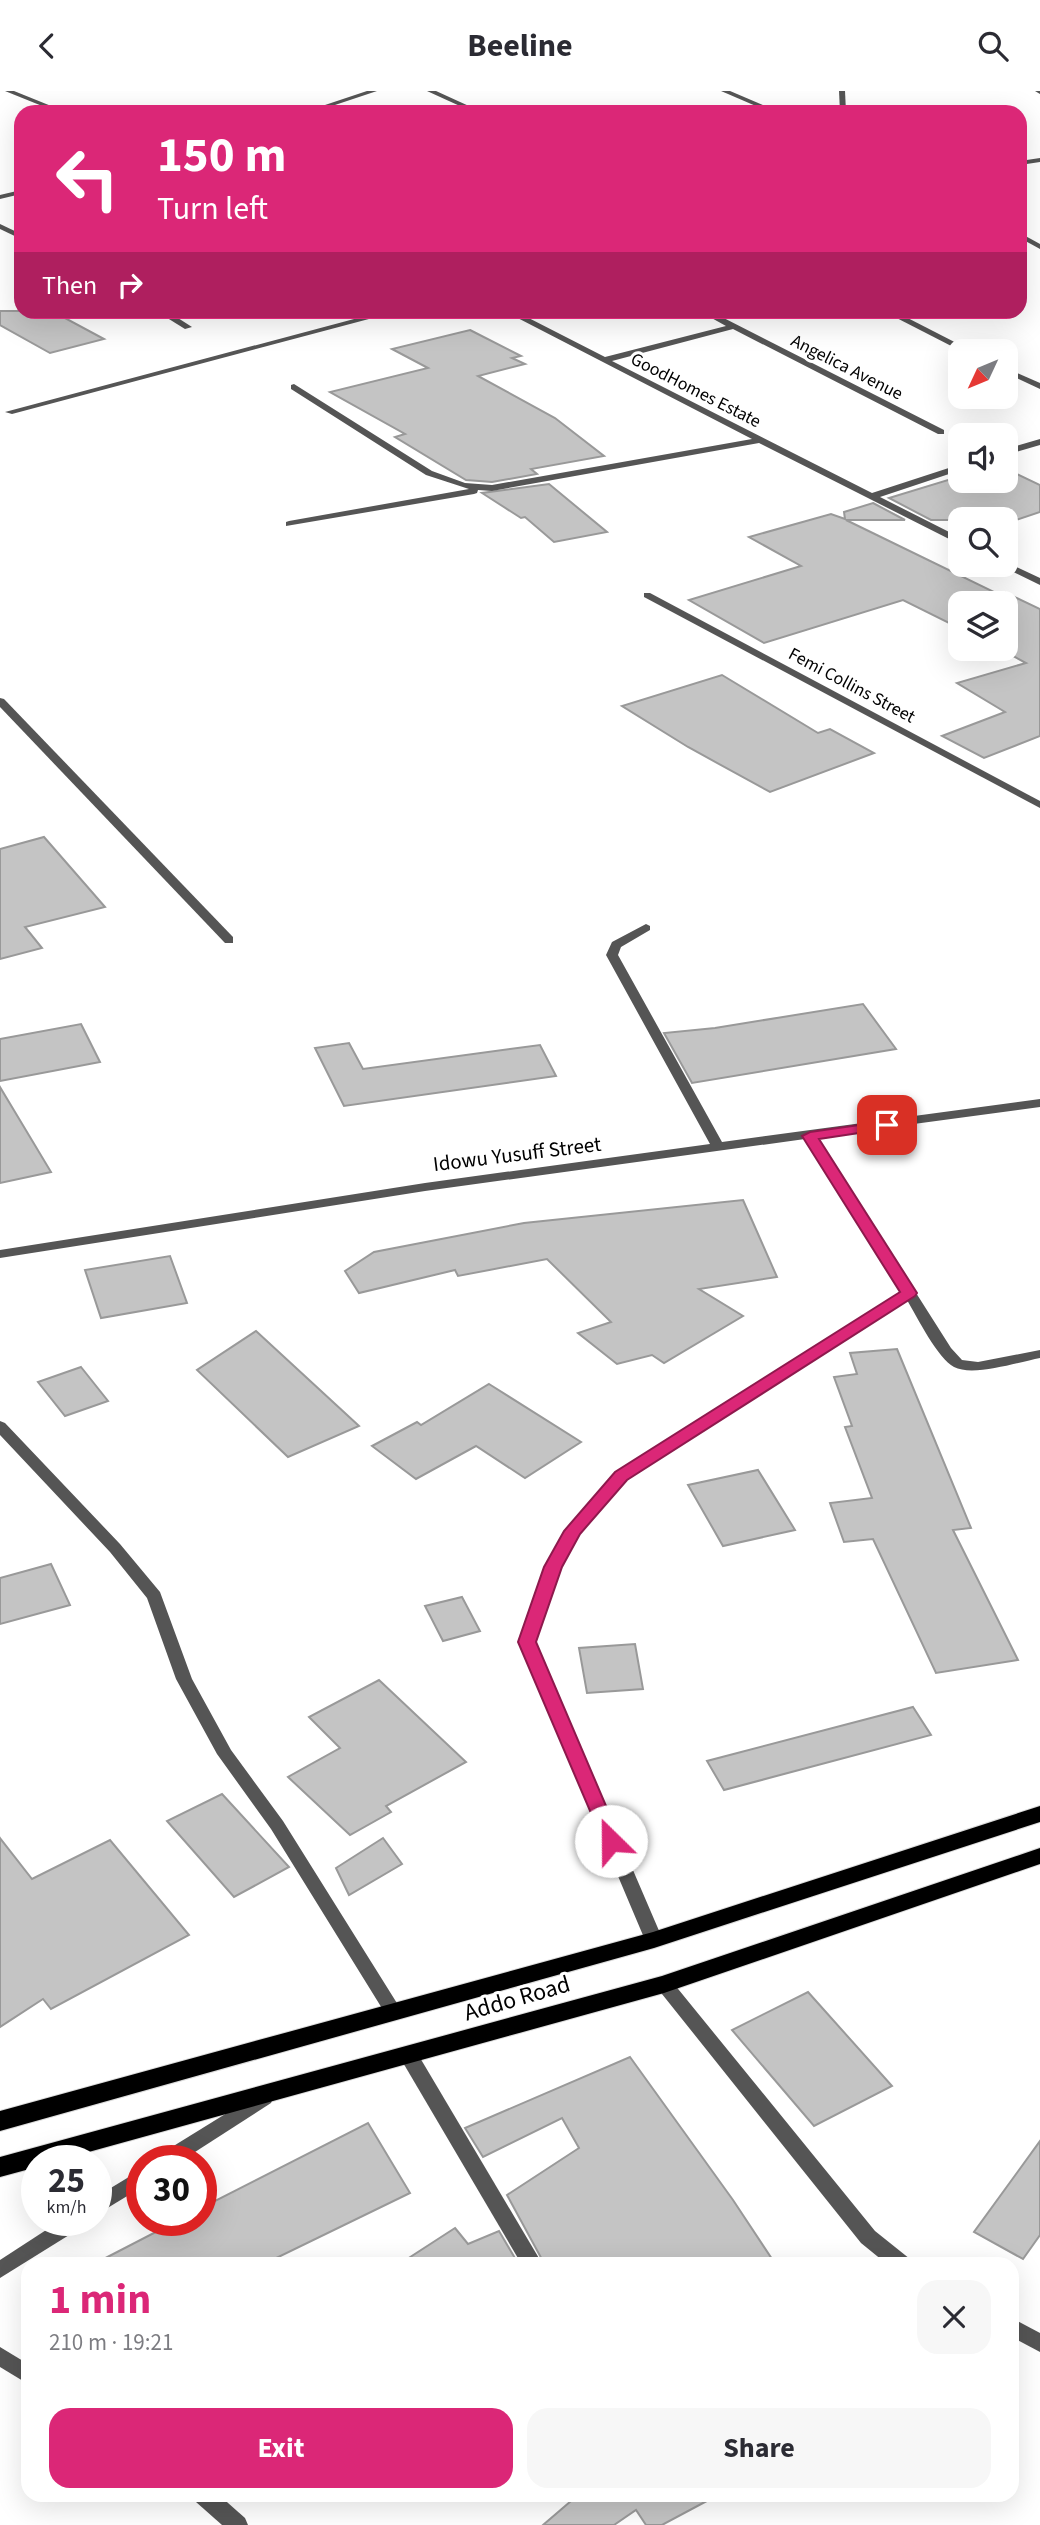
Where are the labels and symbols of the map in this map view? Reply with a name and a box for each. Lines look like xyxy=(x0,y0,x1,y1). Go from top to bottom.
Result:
street label: Angelica Avenue xyxy=(786,328,907,406)
north arrow xyxy=(948,339,1018,409)
street label: GoodHomes Estate xyxy=(626,347,765,434)
street label: Femi Collins Street xyxy=(784,641,920,729)
pin xyxy=(857,1095,917,1155)
street label: Idowu Yusuff Street xyxy=(431,1129,603,1179)
position arrow xyxy=(574,1804,648,1878)
street label: Addo Road xyxy=(460,1967,574,2030)
speed limit sign: 30 xyxy=(126,2145,217,2236)

